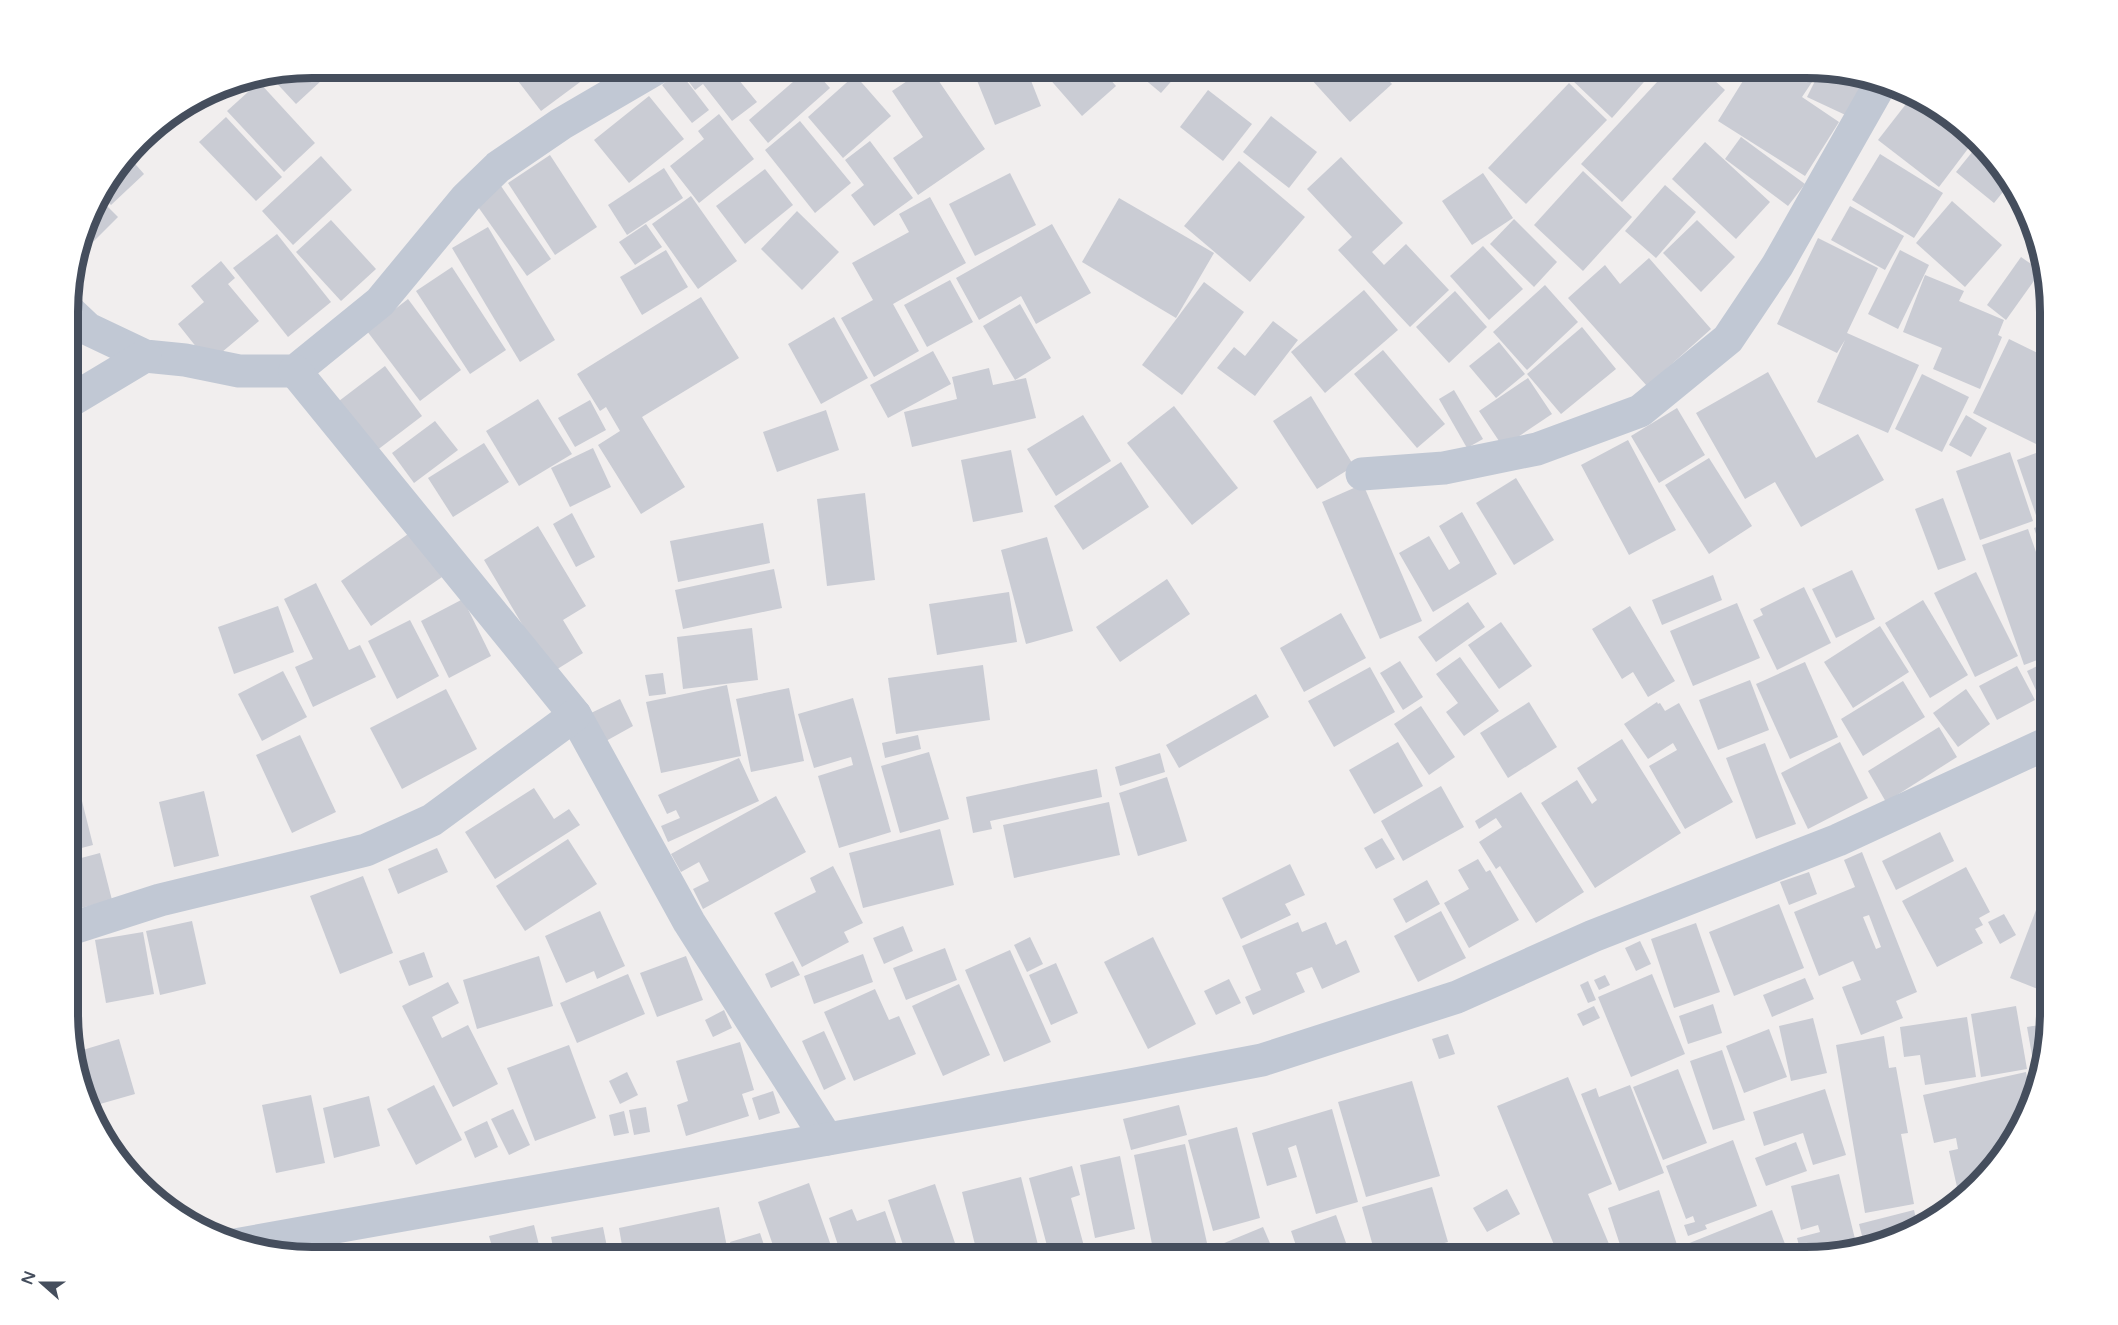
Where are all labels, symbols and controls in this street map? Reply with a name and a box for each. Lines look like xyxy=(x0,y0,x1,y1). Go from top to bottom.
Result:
north arrow xyxy=(12,1253,72,1313)
text: N xyxy=(17,1268,41,1288)

